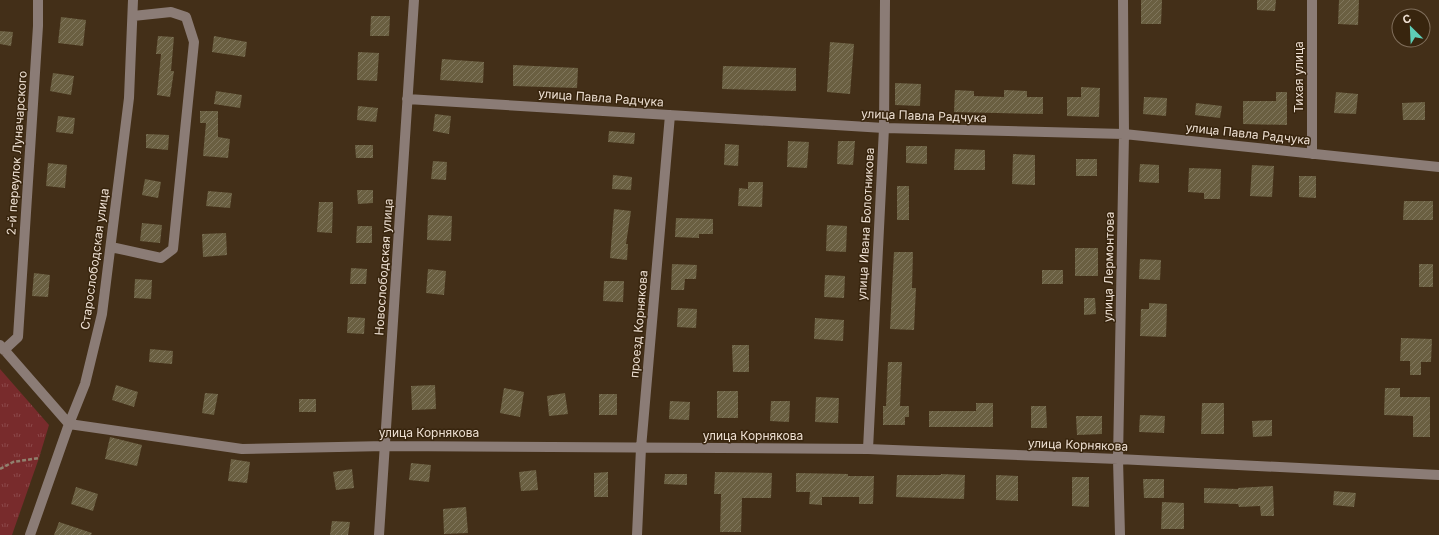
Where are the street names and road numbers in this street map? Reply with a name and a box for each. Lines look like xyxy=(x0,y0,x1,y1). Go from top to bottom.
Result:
street label: Тихая улица xyxy=(1291,41,1306,113)
street label: 2-й переулок Луначарского xyxy=(3,70,30,236)
street label: улица Павла Радчука xyxy=(538,86,664,109)
street label: улица Павла Радчука xyxy=(861,106,987,125)
street label: улица Павла Радчука xyxy=(1185,119,1311,148)
street label: улица Ивана Болотникова xyxy=(854,147,877,301)
street label: Старослободская улица xyxy=(77,187,112,331)
street label: Новослободская улица xyxy=(371,198,396,336)
street label: улица Лермонтова xyxy=(1100,212,1117,322)
street label: проезд Корнякова xyxy=(626,269,651,379)
street label: улица Корнякова xyxy=(379,425,479,440)
street label: улица Корнякова xyxy=(703,428,803,443)
street label: улица Корнякова xyxy=(1028,435,1128,454)

